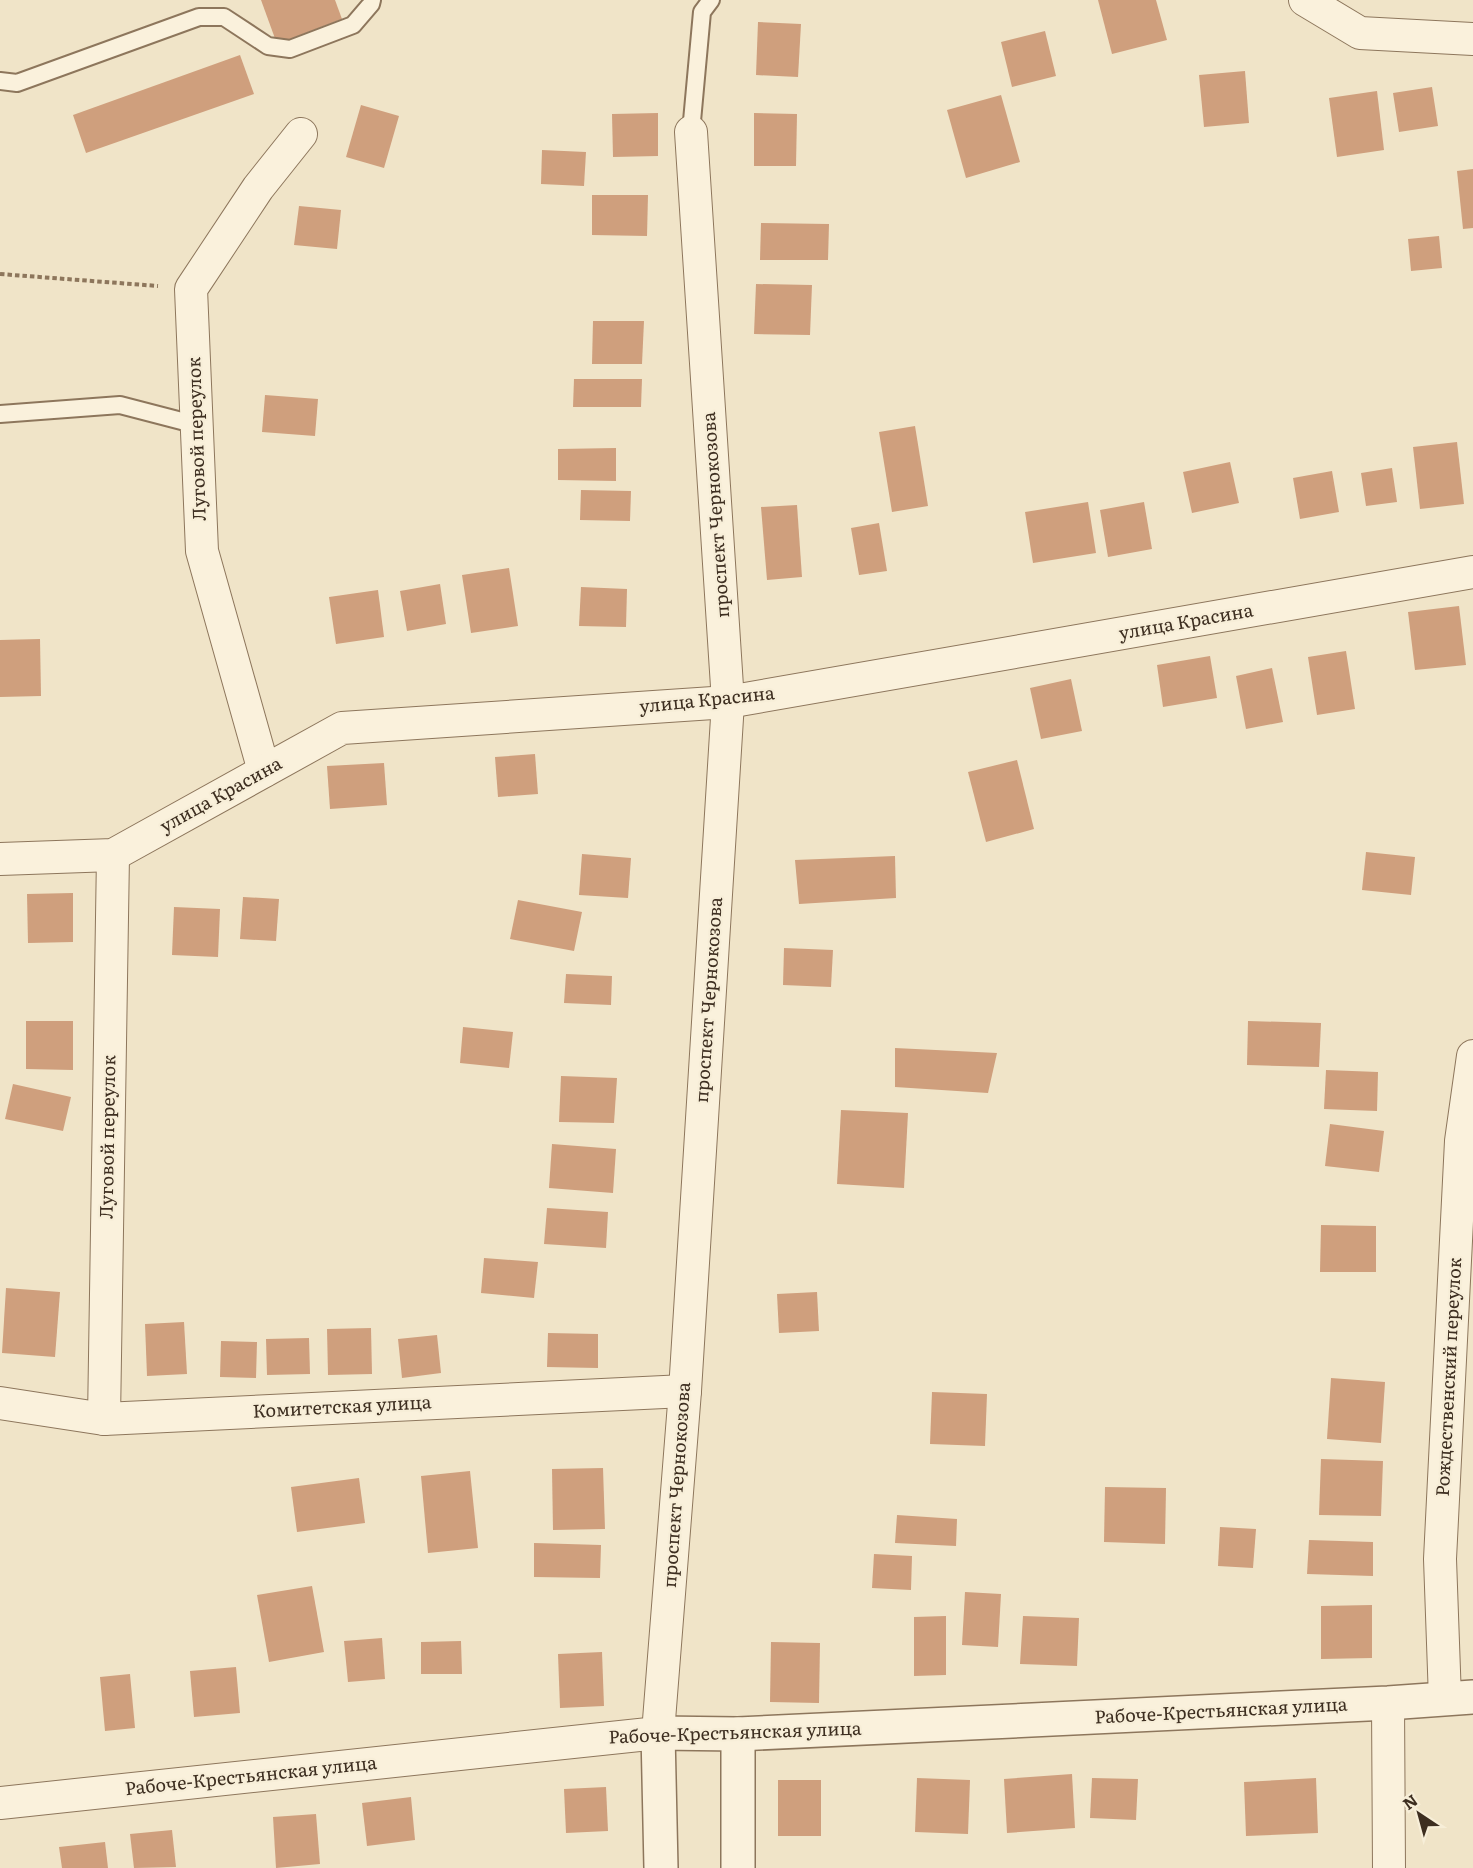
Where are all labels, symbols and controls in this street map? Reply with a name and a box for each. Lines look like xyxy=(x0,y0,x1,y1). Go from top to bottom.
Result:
street label: Луговой переулок xyxy=(179,356,212,521)
street label: проспект Чернокозова xyxy=(694,411,735,619)
street label: улица Красина xyxy=(1116,595,1255,646)
street label: улица Красина xyxy=(638,678,776,719)
street label: улица Красина xyxy=(154,749,287,838)
street label: проспект Чернокозова xyxy=(687,896,728,1104)
street label: Луговой переулок xyxy=(92,1054,121,1219)
street label: Рождественский переулок xyxy=(1428,1256,1467,1497)
street label: проспект Чернокозова xyxy=(655,1381,696,1589)
street label: Комитетская улица xyxy=(252,1387,432,1424)
street label: Рабоче-Крестьянская улица xyxy=(1094,1689,1348,1730)
street label: Рабоче-Крестьянская улица xyxy=(608,1714,862,1749)
street label: Рабоче-Крестьянская улица xyxy=(124,1748,378,1801)
north arrow xyxy=(1389,1784,1449,1844)
text: N xyxy=(1397,1787,1422,1815)

